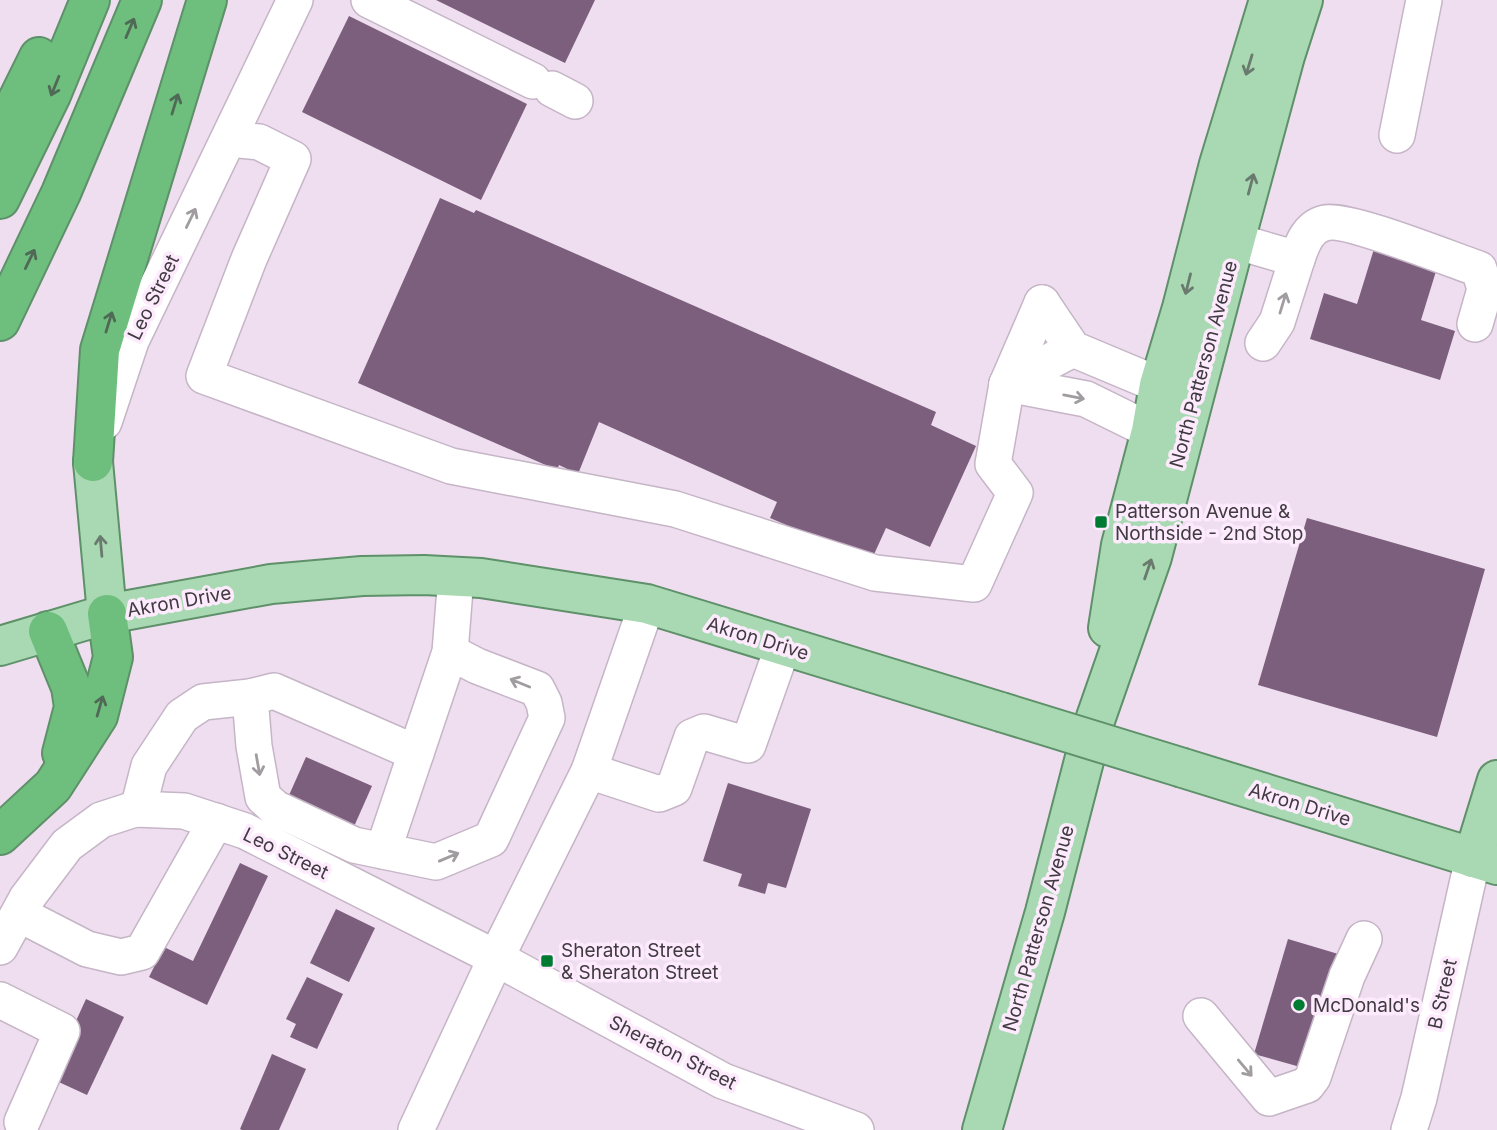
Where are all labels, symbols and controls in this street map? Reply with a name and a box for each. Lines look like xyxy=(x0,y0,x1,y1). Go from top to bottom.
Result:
one-way arrow xyxy=(124,18,137,39)
one-way arrow xyxy=(1242,54,1255,76)
one-way arrow xyxy=(48,75,61,96)
one-way arrow xyxy=(170,94,183,116)
one-way arrow xyxy=(1245,173,1258,195)
one-way arrow xyxy=(184,208,198,229)
one-way arrow xyxy=(23,249,37,270)
street label: Leo Street xyxy=(123,251,184,344)
street label: North Patterson Avenue xyxy=(1165,258,1242,470)
one-way arrow xyxy=(1181,272,1194,295)
one-way arrow xyxy=(1278,292,1290,314)
one-way arrow xyxy=(103,311,116,333)
one-way arrow xyxy=(1062,390,1085,404)
place label: Patterson Avenue & Northside - 2nd Stop xyxy=(1115,500,1303,545)
marker: Patterson Avenue & Northside - 2nd Stop xyxy=(1093,514,1109,530)
one-way arrow xyxy=(94,536,107,558)
one-way arrow xyxy=(1143,558,1155,580)
street label: Akron Drive xyxy=(125,581,233,622)
street label: Akron Drive xyxy=(704,612,812,665)
one-way arrow xyxy=(510,675,532,688)
one-way arrow xyxy=(95,696,108,718)
one-way arrow xyxy=(251,753,265,776)
street label: Akron Drive xyxy=(1246,778,1354,831)
street label: North Patterson Avenue xyxy=(998,822,1079,1034)
street label: Leo Street xyxy=(239,823,332,884)
one-way arrow xyxy=(437,850,459,863)
place label: Sheraton Street & Sheraton Street xyxy=(561,939,719,984)
marker: Sheraton Street & Sheraton Street xyxy=(539,953,555,969)
street label: B Street xyxy=(1423,957,1462,1031)
place label: McDonald's xyxy=(1313,994,1420,1017)
marker: McDonald's xyxy=(1291,997,1307,1013)
street label: Sheraton Street xyxy=(605,1010,740,1094)
one-way arrow xyxy=(1237,1059,1253,1077)

